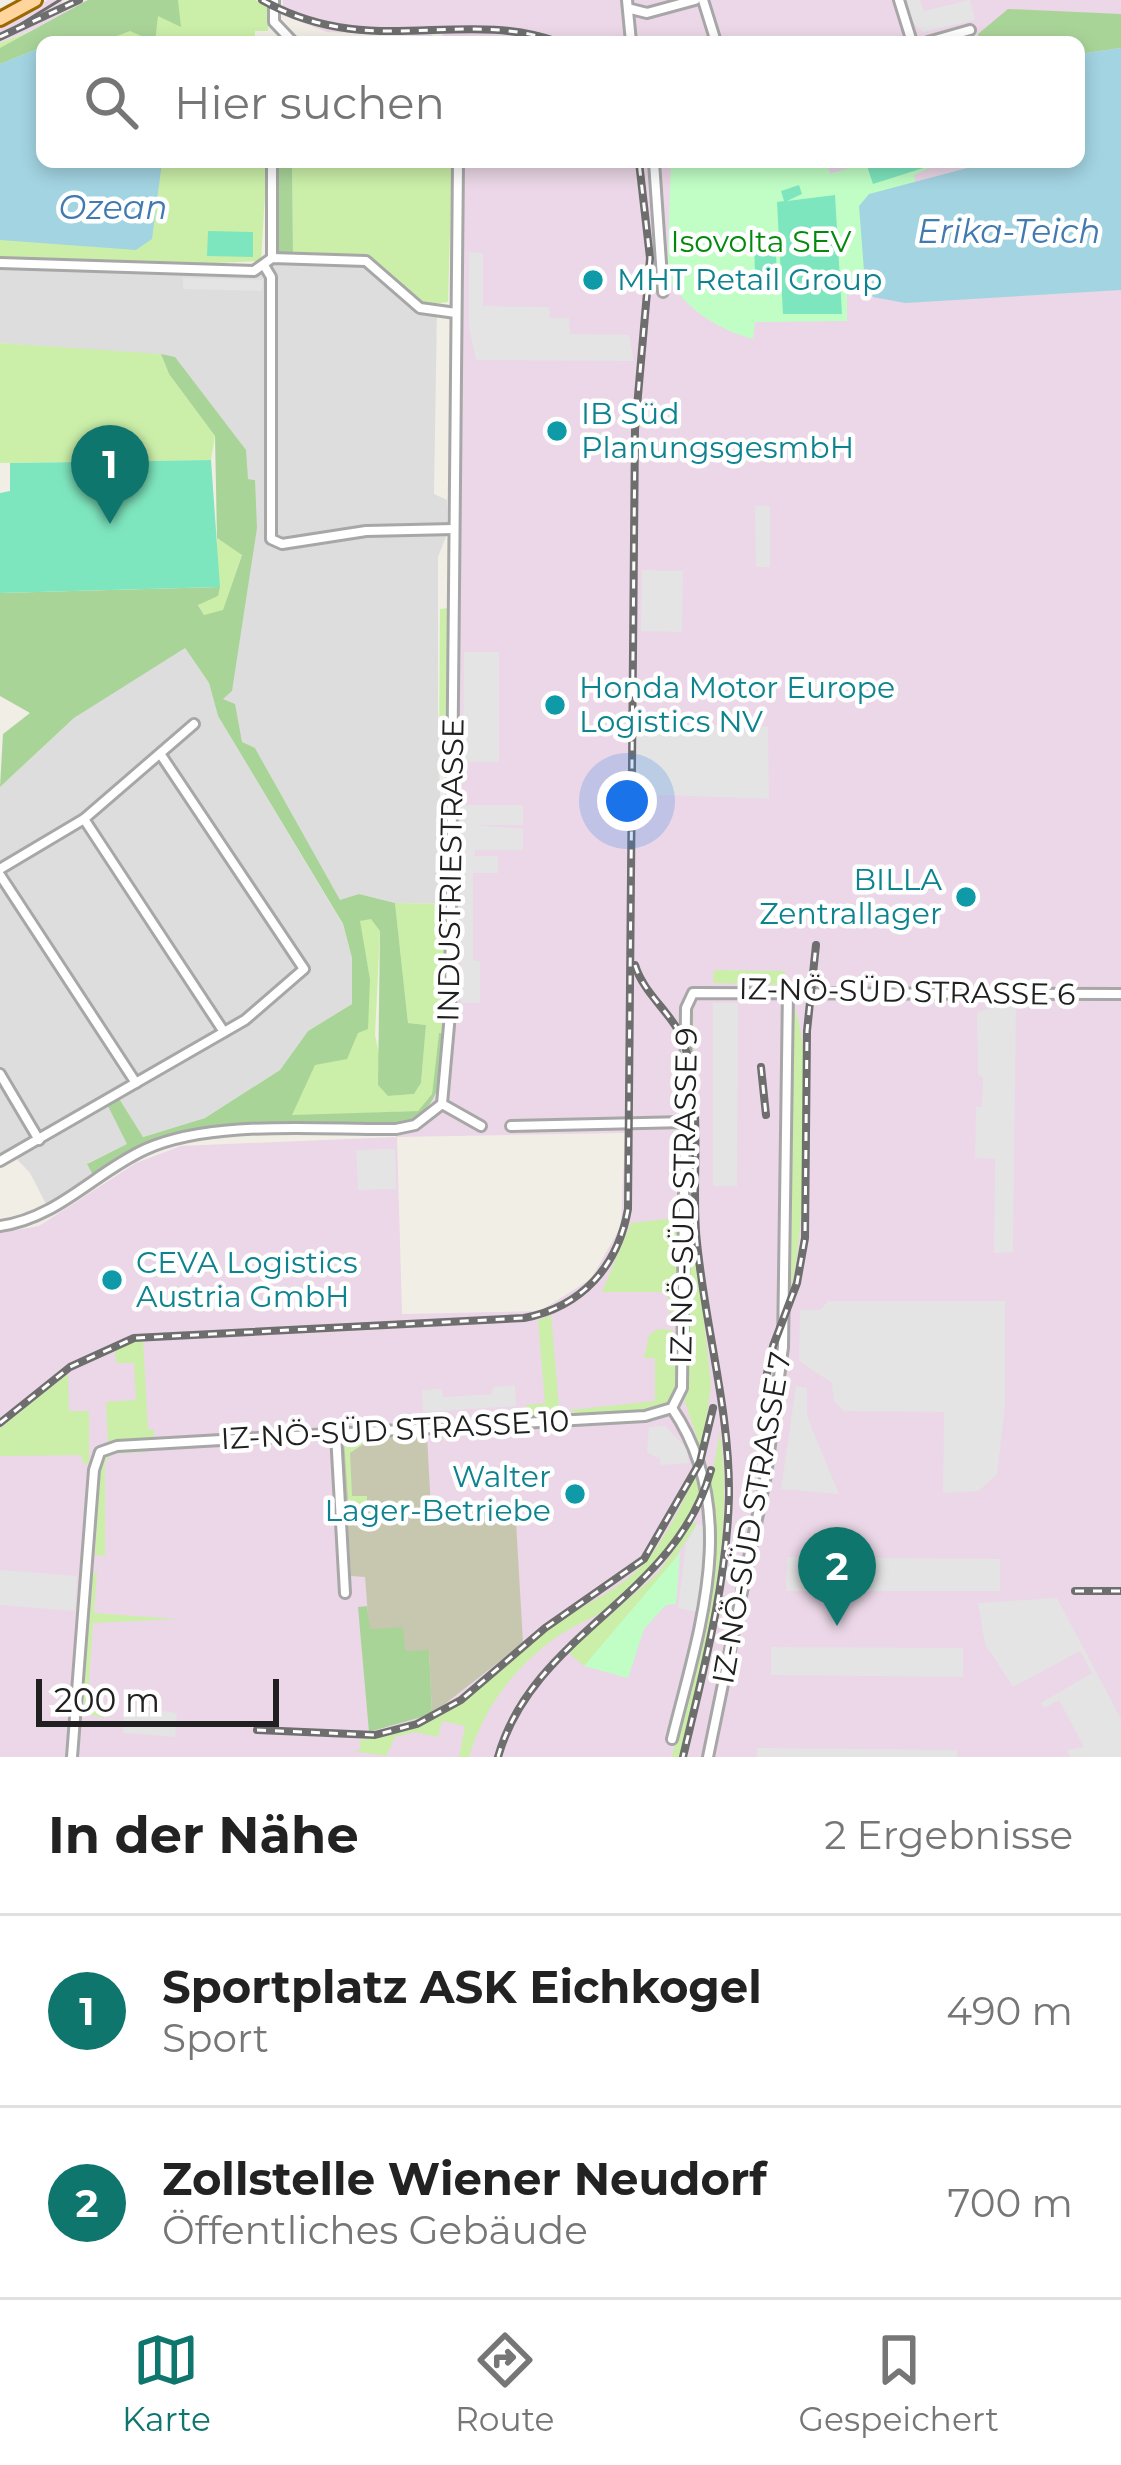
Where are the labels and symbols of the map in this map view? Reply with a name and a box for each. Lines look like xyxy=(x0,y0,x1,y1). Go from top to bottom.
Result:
water label: Ozean xyxy=(59,187,167,227)
water label: Erika-Teich xyxy=(917,211,1101,251)
park label: Isovolta SEV xyxy=(671,223,851,260)
place label: MHT Retail Group xyxy=(617,261,882,298)
marker: MHT Retail Group xyxy=(580,267,606,293)
place label: IB Süd PlanungsgesmbH xyxy=(581,395,854,466)
marker: IB Süd PlanungsgesmbH xyxy=(544,418,570,444)
pin: 1 xyxy=(71,425,149,524)
place label: Honda Motor Europe Logistics NV xyxy=(579,669,895,740)
marker: Honda Motor Europe Logistics NV xyxy=(542,692,568,718)
street label: INDUSTRIESTRASSE xyxy=(429,718,472,1022)
your location xyxy=(597,771,657,831)
place label: BILLA Zentrallager xyxy=(759,861,942,932)
marker: BILLA Zentrallager xyxy=(953,884,979,910)
street label: IZ-NÖ-SÜD STRASSE 6 xyxy=(738,970,1076,1013)
street label: IZ-NÖ-SÜD STRASSE 9 xyxy=(662,1027,705,1365)
place label: CEVA Logistics Austria GmbH xyxy=(136,1244,358,1315)
marker: CEVA Logistics Austria GmbH xyxy=(99,1267,125,1293)
street label: IZ-NÖ-SÜD STRASSE 7 xyxy=(704,1349,799,1687)
street label: IZ-NÖ-SÜD STRASSE 10 xyxy=(220,1402,570,1457)
place label: Walter Lager-Betriebe xyxy=(324,1458,551,1529)
marker: Walter Lager-Betriebe xyxy=(562,1481,588,1507)
pin: 2 xyxy=(798,1527,876,1626)
scale bar xyxy=(36,1673,279,1726)

